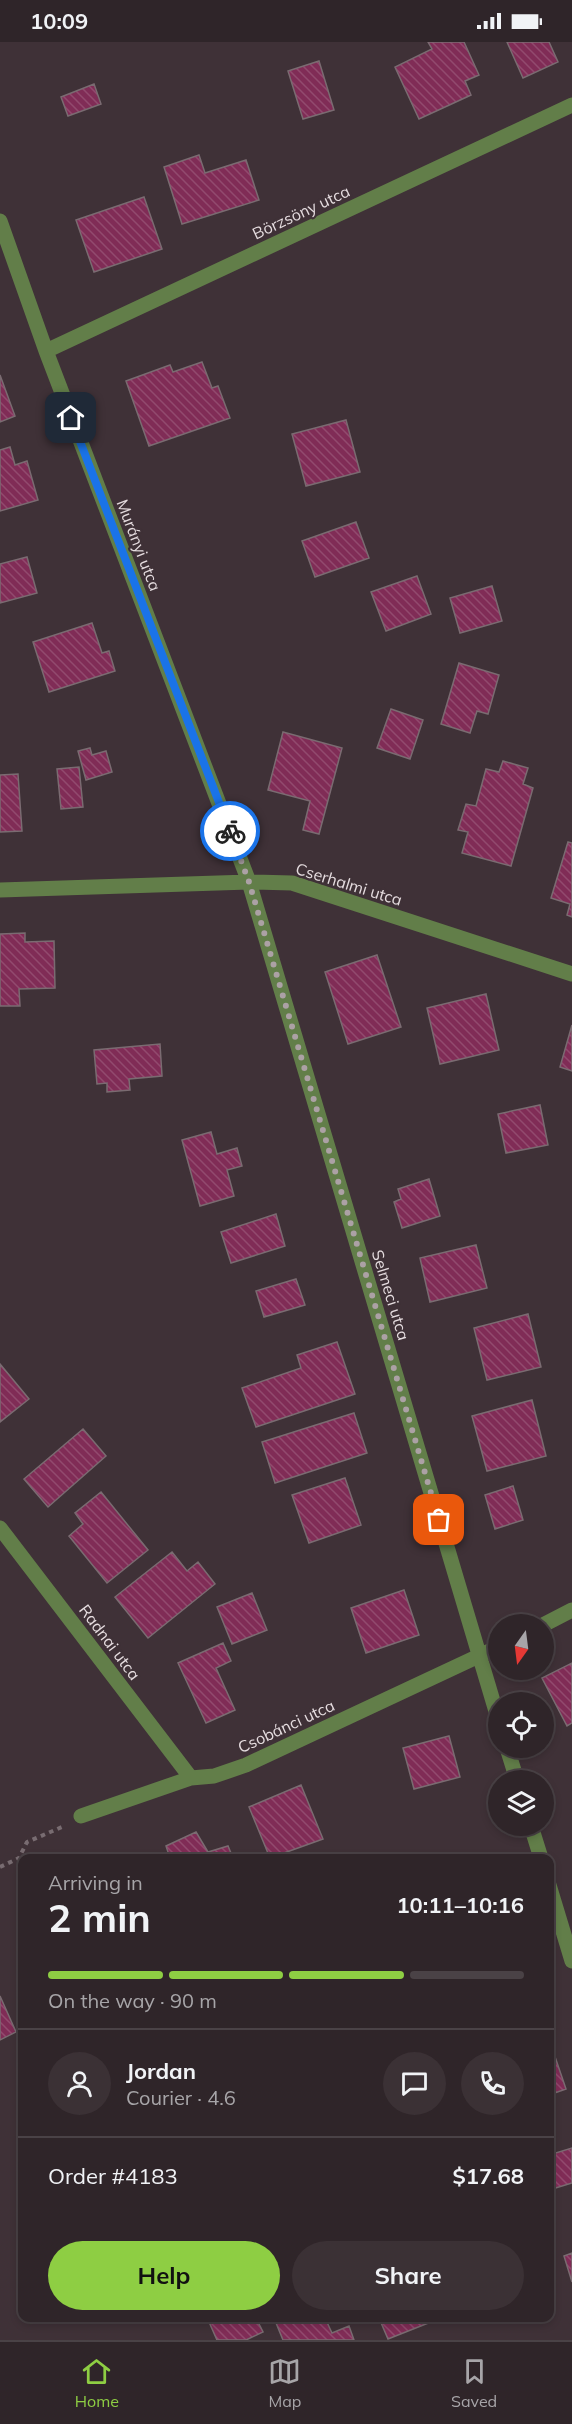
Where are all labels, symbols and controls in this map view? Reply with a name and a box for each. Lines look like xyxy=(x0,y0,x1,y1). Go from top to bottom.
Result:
text: 10:09 xyxy=(30,7,88,35)
street label: Börzsöny utca xyxy=(249,181,353,243)
pin xyxy=(45,392,96,443)
icon: home xyxy=(54,401,87,434)
street label: Murányi utca xyxy=(112,496,166,594)
courier xyxy=(200,801,260,861)
icon: bike xyxy=(214,815,247,848)
street label: Cserhalmi utca xyxy=(293,858,405,910)
street label: Selmeci utca xyxy=(368,1247,414,1343)
pin xyxy=(413,1494,464,1545)
icon: bag xyxy=(422,1503,455,1536)
street label: Radnai utca xyxy=(75,1600,145,1684)
north arrow xyxy=(488,1614,554,1680)
map controls xyxy=(488,1614,554,1836)
button: locate xyxy=(488,1692,554,1758)
street label: Csobánci utca xyxy=(234,1695,338,1757)
button: layers xyxy=(488,1770,554,1836)
text: Arriving in xyxy=(48,1870,143,1895)
text: 10:11–10:16 xyxy=(396,1891,524,1919)
text: 2 min xyxy=(48,1893,151,1942)
text: On the way · 90 m xyxy=(48,1988,217,2013)
button: person xyxy=(48,2052,111,2115)
button: chat xyxy=(383,2052,446,2115)
button: phone xyxy=(461,2052,524,2115)
text: Jordan xyxy=(126,2057,196,2085)
text: Courier · 4.6 xyxy=(126,2085,236,2110)
text: Order #4183 xyxy=(48,2162,178,2190)
text: $17.68 xyxy=(453,2162,524,2190)
button: Help xyxy=(48,2241,280,2310)
button: Share xyxy=(292,2241,524,2310)
tab: Home xyxy=(75,2355,119,2411)
tab: Map xyxy=(268,2355,301,2411)
tab: Saved xyxy=(451,2355,497,2411)

